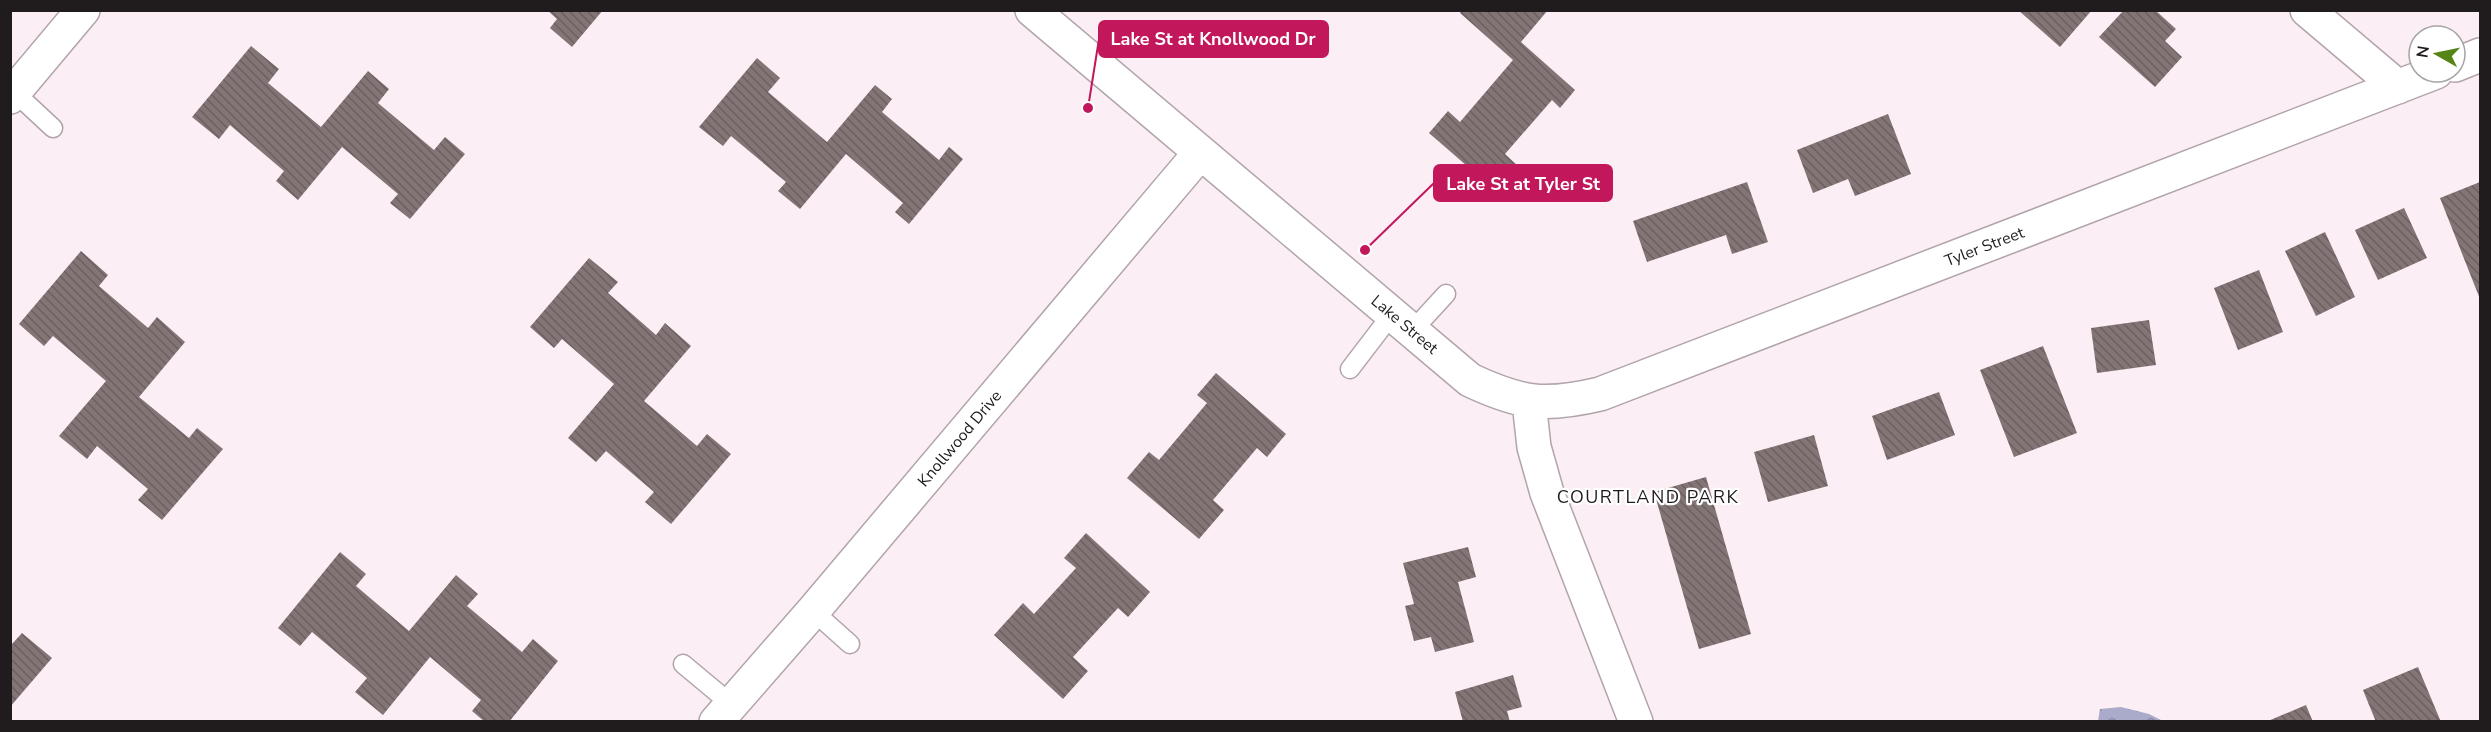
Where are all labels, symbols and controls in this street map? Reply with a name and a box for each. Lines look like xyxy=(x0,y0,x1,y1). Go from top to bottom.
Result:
callout: Lake St at Knollwood Dr xyxy=(1099,21,1328,57)
north arrow xyxy=(2407,24,2467,84)
text: Lake St at Knollwood Dr xyxy=(1110,27,1316,51)
text: N xyxy=(2411,44,2435,59)
callout: Lake St at Tyler St xyxy=(1434,165,1612,201)
text: Lake St at Tyler St xyxy=(1446,172,1600,196)
street label: Tyler Street xyxy=(1941,222,2028,272)
street label: Lake Street xyxy=(1366,290,1443,360)
street label: Knollwood Drive xyxy=(913,386,1007,492)
district label: COURTLAND PARK xyxy=(1557,485,1739,509)

